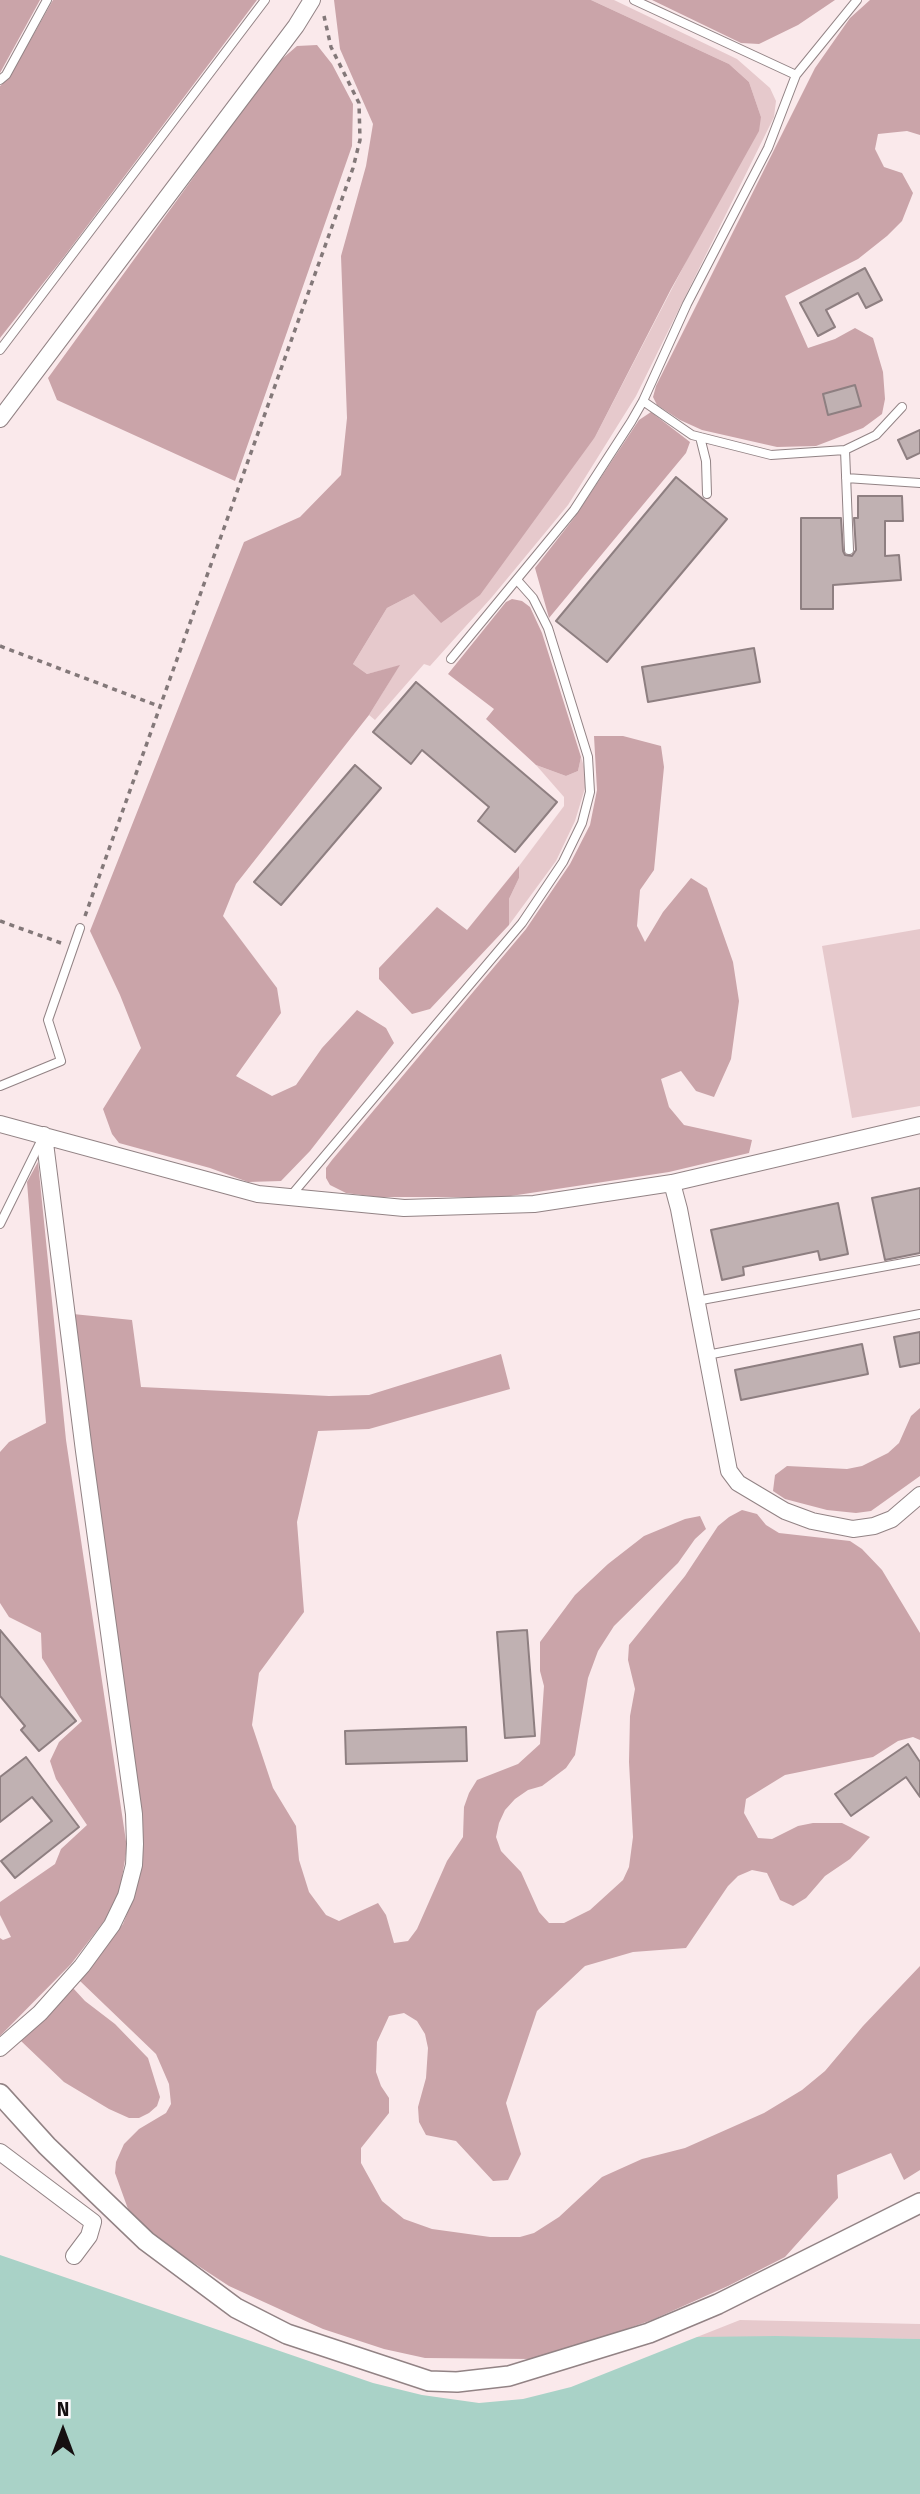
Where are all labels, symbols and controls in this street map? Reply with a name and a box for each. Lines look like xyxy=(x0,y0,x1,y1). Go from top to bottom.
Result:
north arrow xyxy=(28,2396,98,2466)
text: N xyxy=(57,2398,69,2421)

